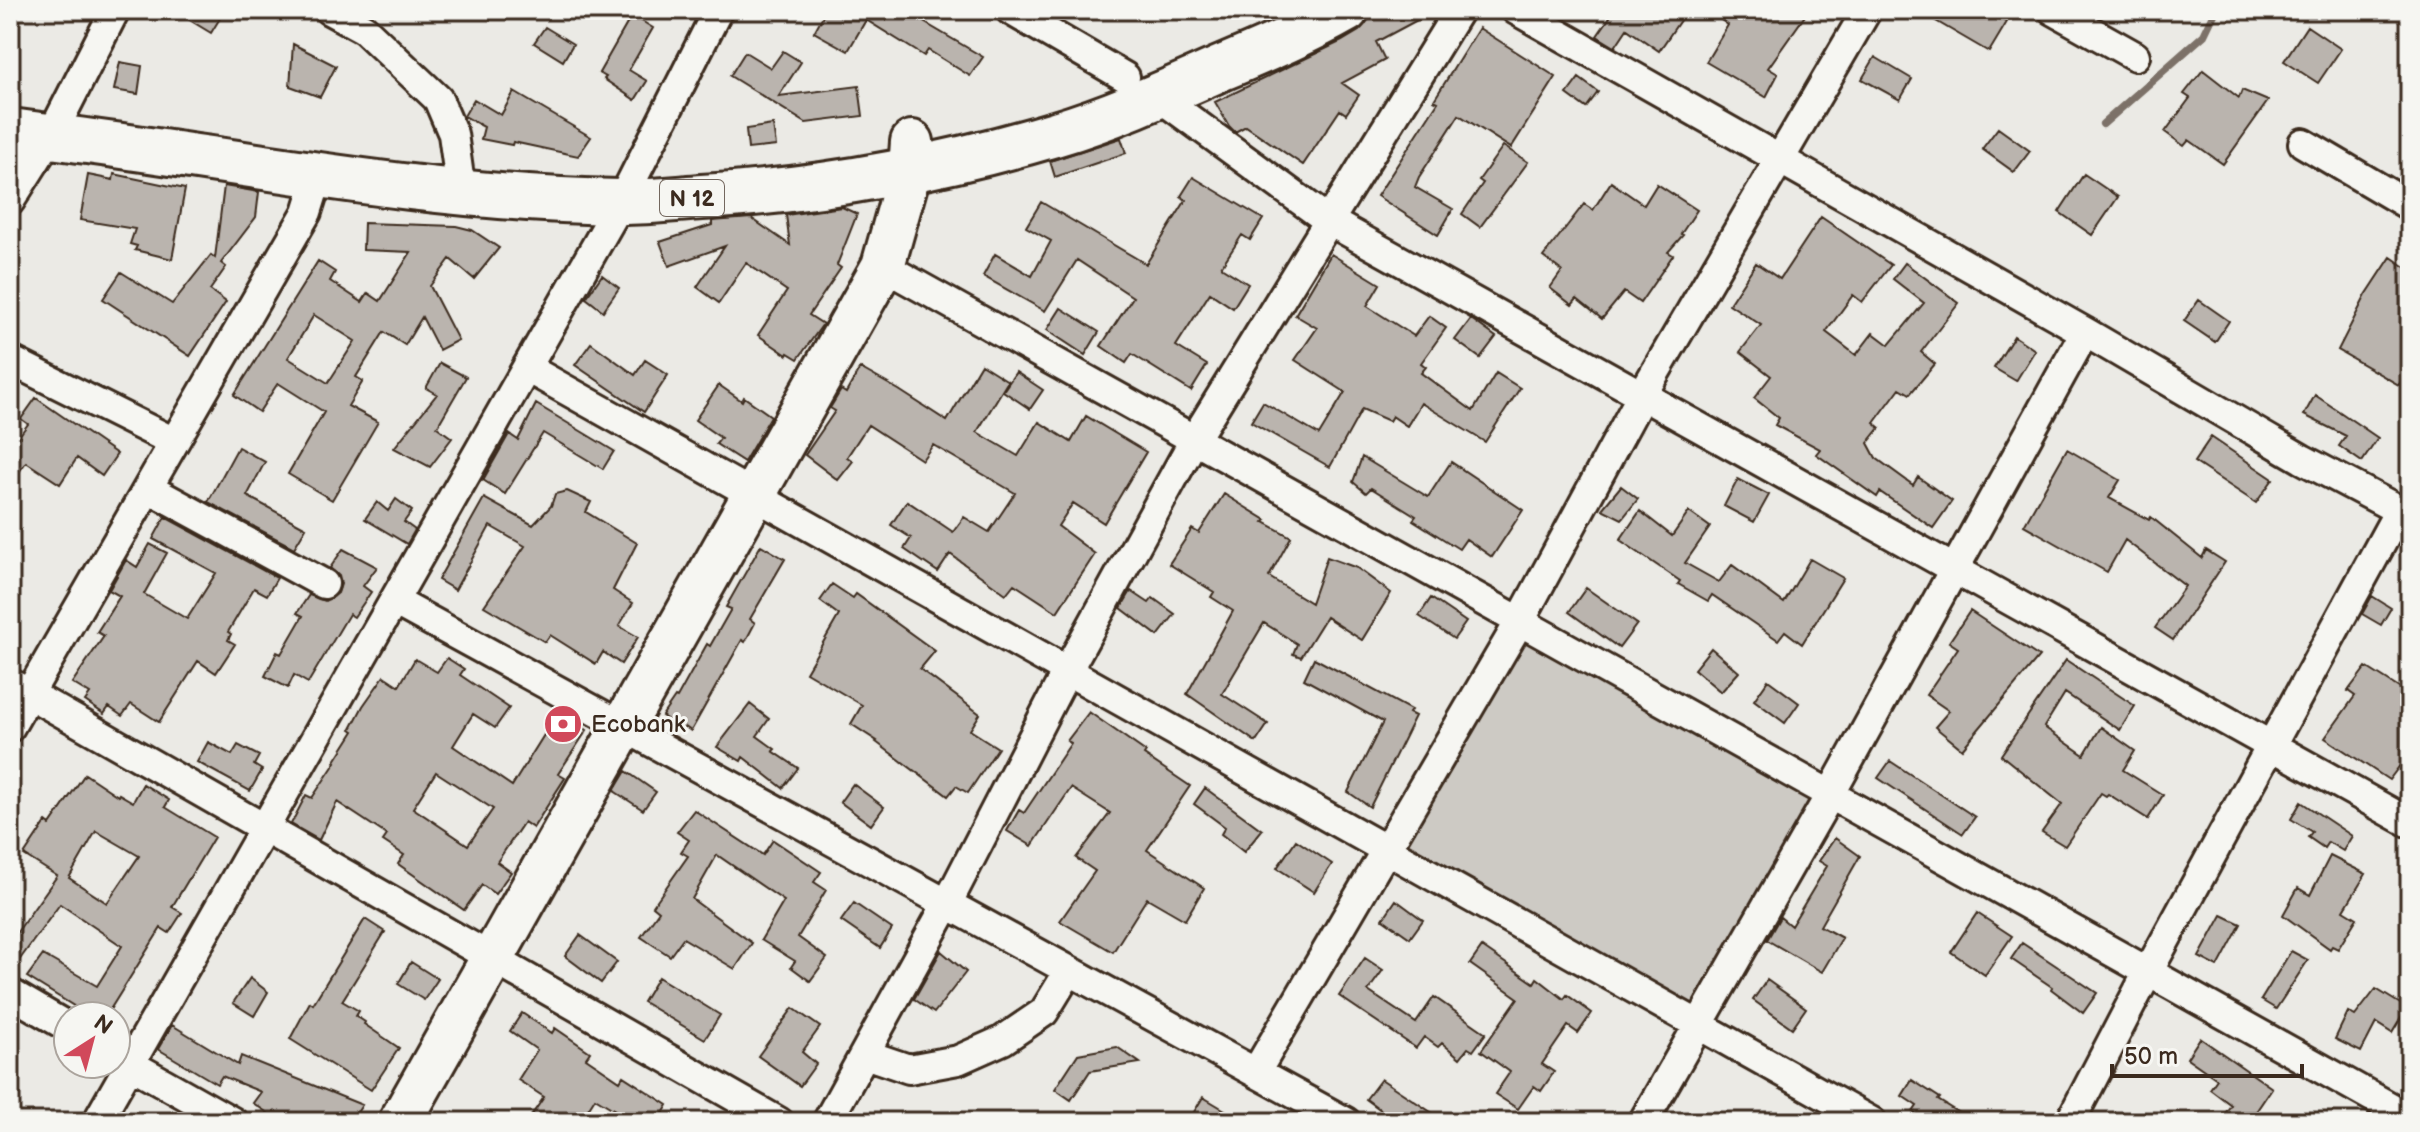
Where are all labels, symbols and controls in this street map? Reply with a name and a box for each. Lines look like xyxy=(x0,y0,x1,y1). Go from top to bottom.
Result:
road number: N 12 xyxy=(660,180,724,216)
bank icon: Ecobank xyxy=(542,703,584,745)
place label: Ecobank xyxy=(591,710,686,739)
north arrow xyxy=(52,1000,132,1080)
text: N xyxy=(88,1009,117,1041)
scale bar xyxy=(2112,1028,2302,1078)
text: 50 m xyxy=(2124,1042,2178,1071)

